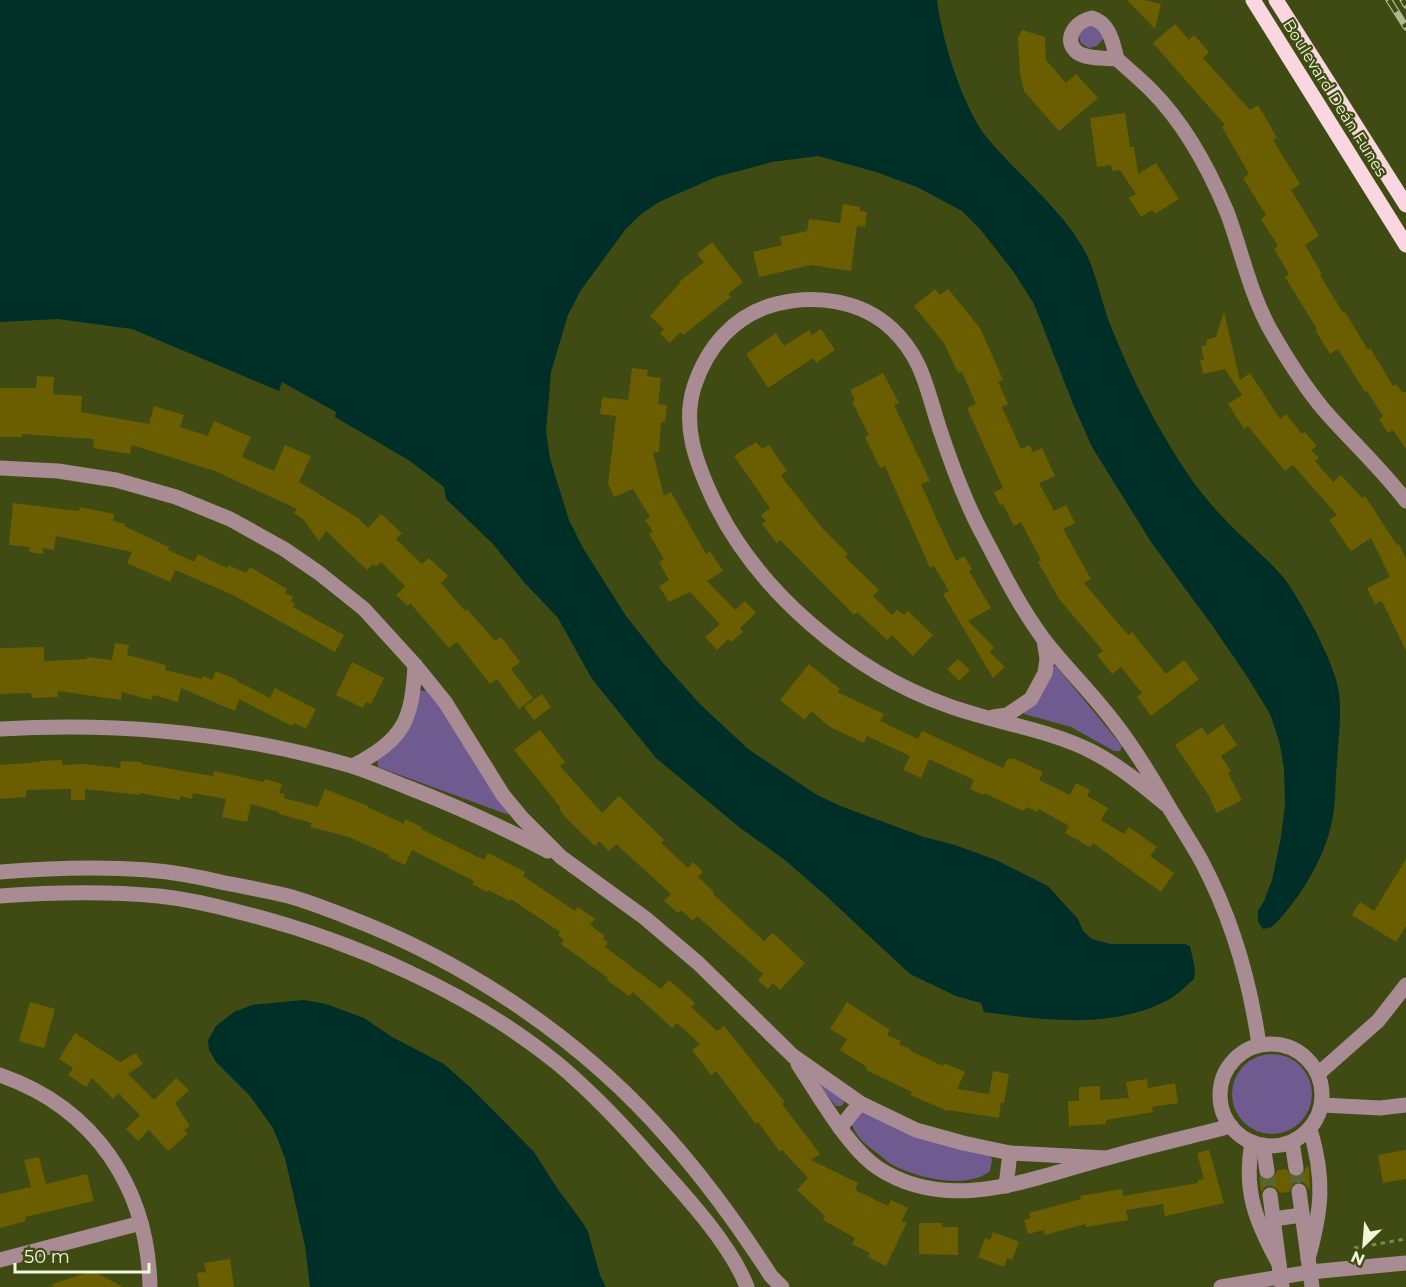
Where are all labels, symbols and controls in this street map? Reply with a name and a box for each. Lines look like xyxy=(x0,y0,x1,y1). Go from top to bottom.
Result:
street label: Boulevard Deán Funes xyxy=(1279,16,1391,180)
north arrow xyxy=(1334,1215,1394,1275)
scale bar xyxy=(15,1236,148,1274)
text: 50 m xyxy=(24,1246,70,1268)
text: N xyxy=(1348,1247,1368,1269)

